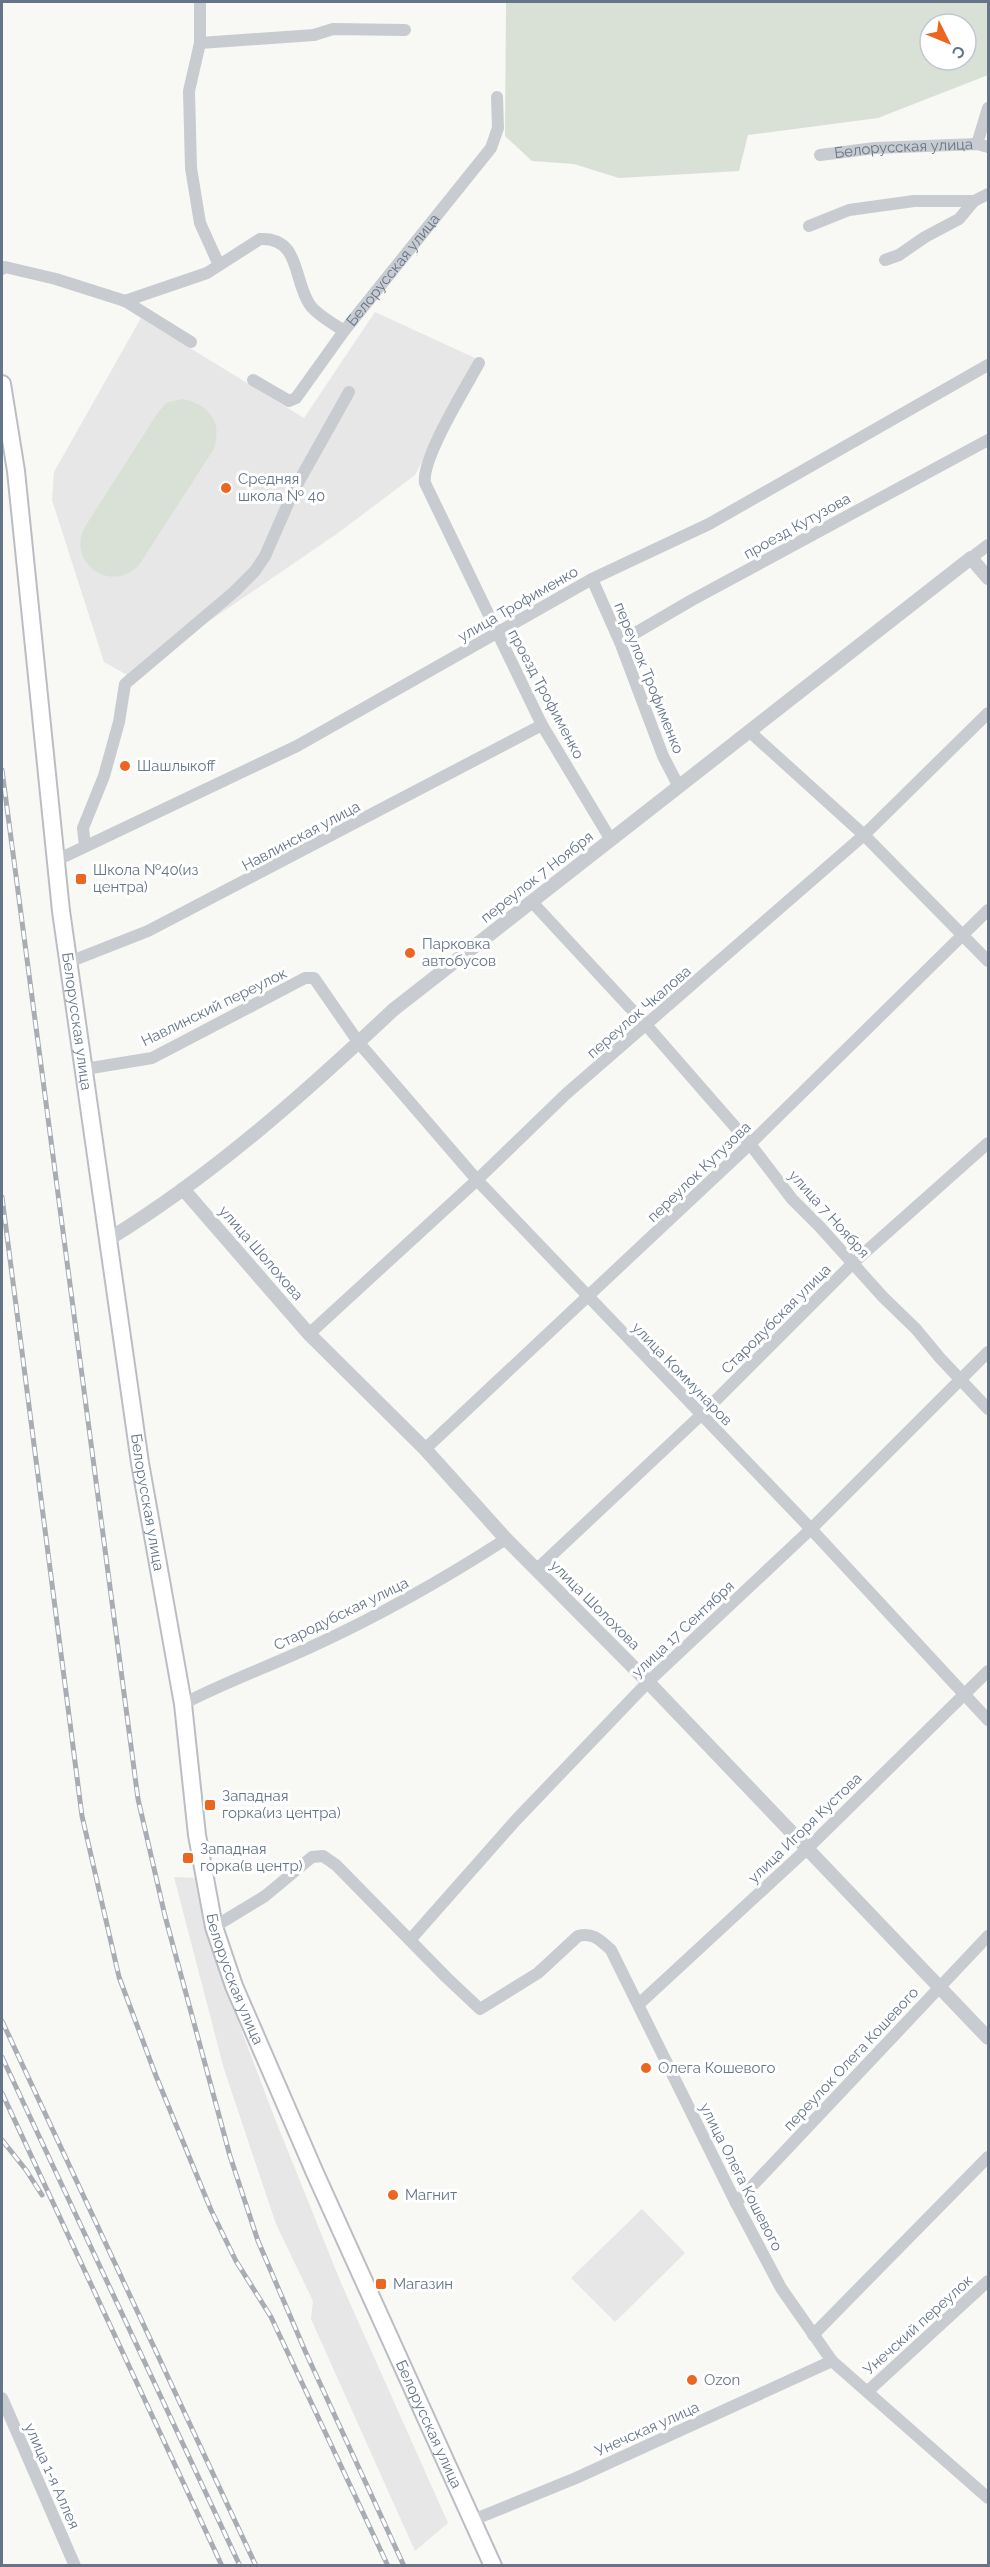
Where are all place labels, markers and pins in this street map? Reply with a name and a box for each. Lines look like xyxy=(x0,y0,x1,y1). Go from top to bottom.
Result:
place label: Средняя школа № 40 xyxy=(238,470,325,505)
marker: Средняя школа № 40 xyxy=(219,481,233,495)
place label: Шашлыкоff xyxy=(137,757,215,775)
marker: Шашлыкоff xyxy=(118,759,132,773)
place label: Школа №40(из центра) xyxy=(93,861,199,896)
marker: Школа №40(из центра) xyxy=(74,872,88,886)
place label: Парковка автобусов xyxy=(422,935,496,970)
marker: Парковка автобусов xyxy=(403,946,417,960)
place label: Западная горка(из центра) xyxy=(222,1787,341,1822)
marker: Западная горка(из центра) xyxy=(203,1798,217,1812)
place label: Западная горка(в центр) xyxy=(200,1840,302,1875)
marker: Западная горка(в центр) xyxy=(181,1851,195,1865)
place label: Олега Кошевого xyxy=(658,2059,775,2077)
marker: Олега Кошевого xyxy=(639,2061,653,2075)
place label: Магнит xyxy=(405,2186,457,2204)
marker: Магнит xyxy=(386,2188,400,2202)
place label: Магазин xyxy=(393,2275,453,2293)
marker: Магазин xyxy=(374,2277,388,2291)
place label: Ozon xyxy=(704,2371,740,2389)
marker: Ozon xyxy=(685,2373,699,2387)

